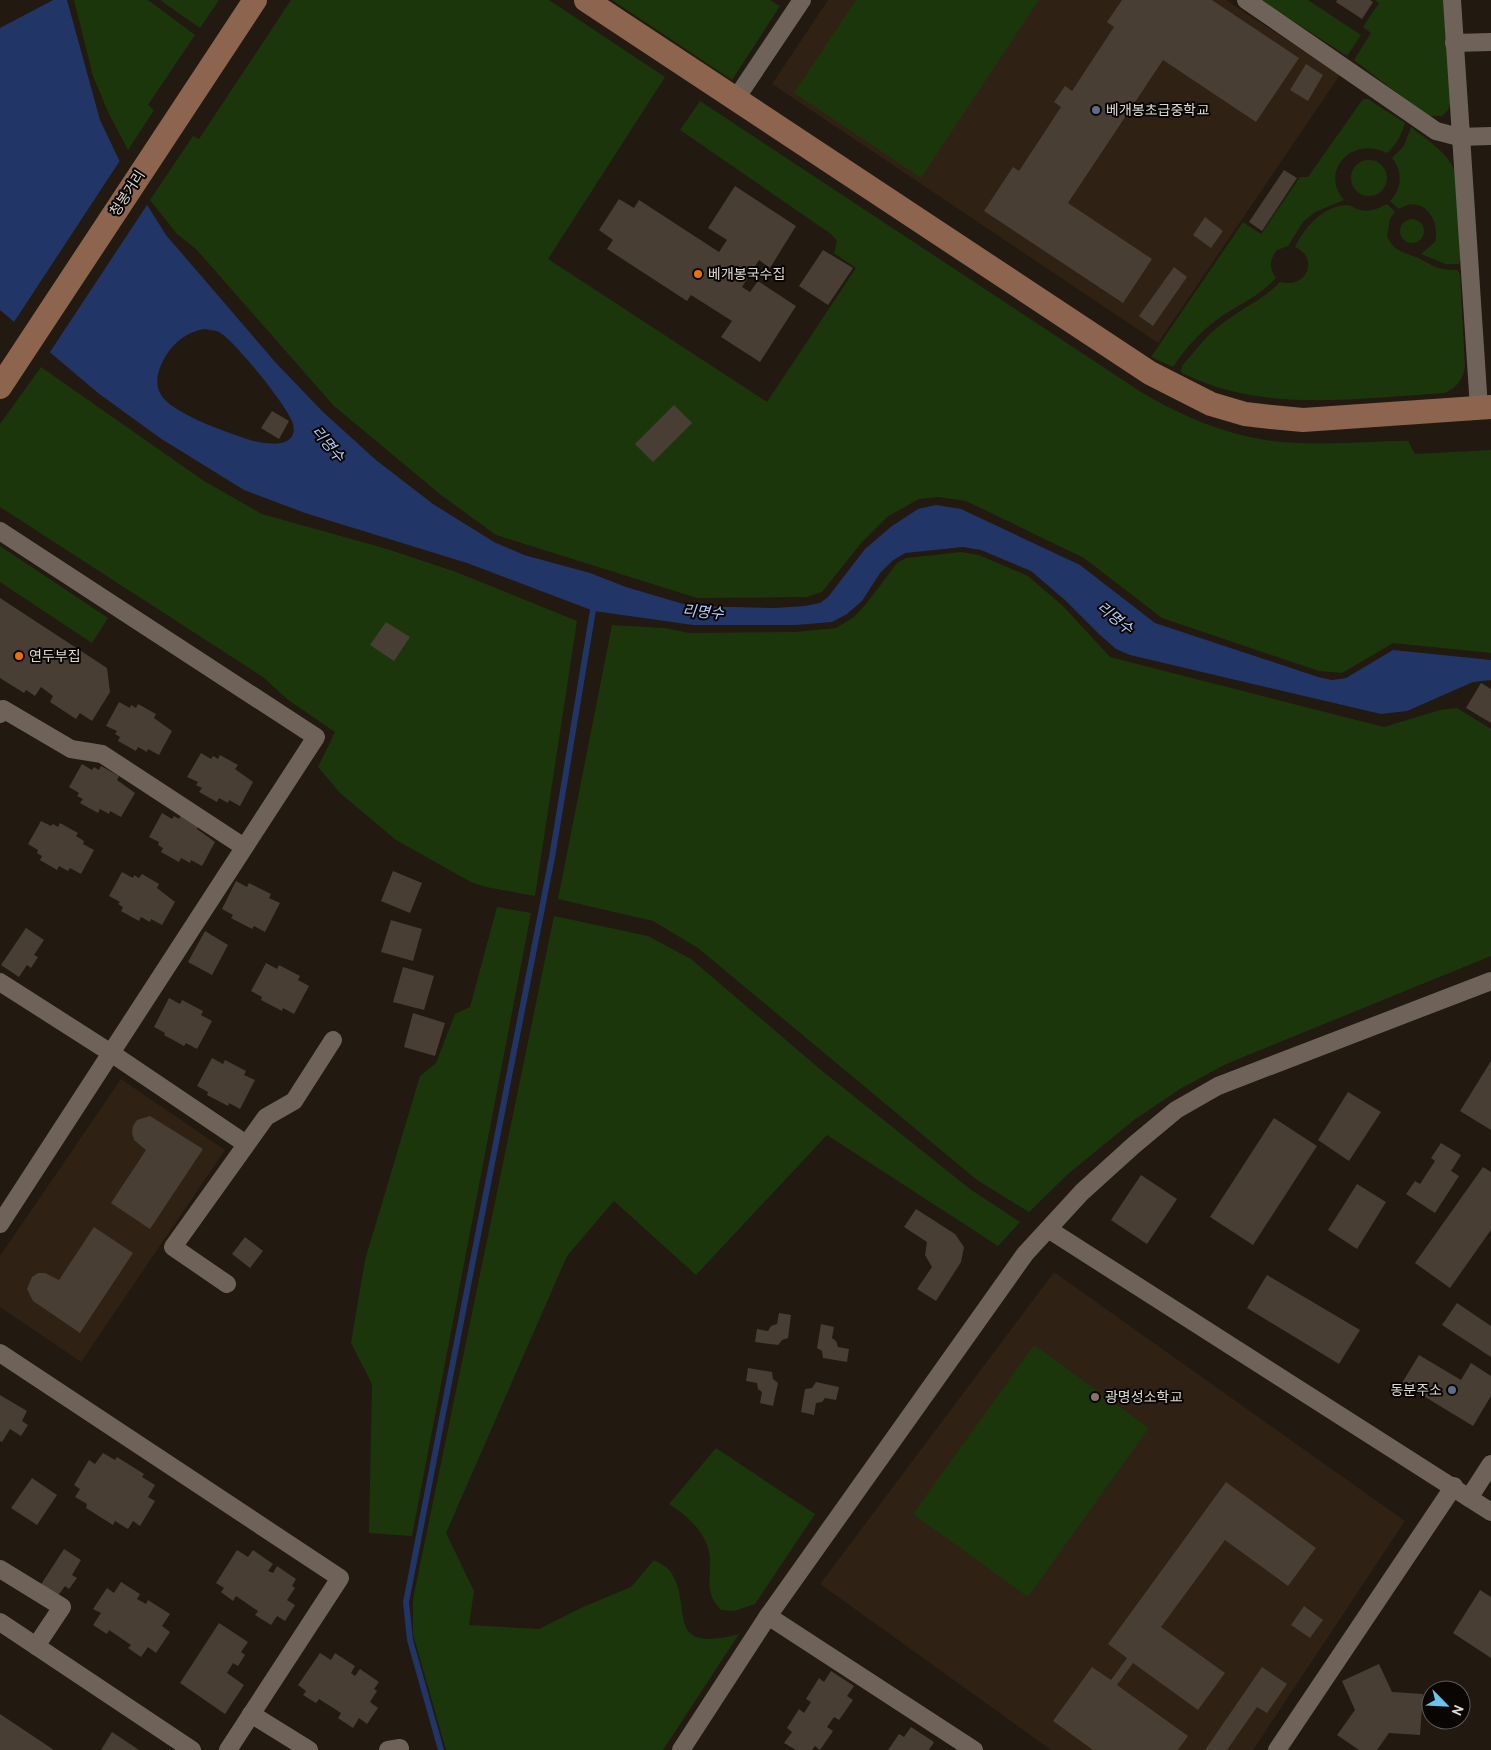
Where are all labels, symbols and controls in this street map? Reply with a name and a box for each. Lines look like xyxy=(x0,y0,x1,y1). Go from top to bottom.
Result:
place label: 베개봉초급중학교 xyxy=(1106,102,1209,120)
marker: 베개봉초급중학교 xyxy=(1090,104,1102,116)
street label: 청봉거리 xyxy=(107,168,149,220)
place label: 베개봉국수집 xyxy=(708,267,785,284)
marker: 베개봉국수집 xyxy=(692,268,704,280)
water label: 리명수 xyxy=(306,423,348,468)
water label: 리명수 xyxy=(1092,599,1137,640)
water label: 리명수 xyxy=(681,602,726,625)
place label: 연두부집 xyxy=(29,649,81,666)
marker: 연두부집 xyxy=(13,650,25,662)
place label: 동분주소 xyxy=(1390,1383,1442,1400)
marker: 동분주소 xyxy=(1446,1384,1458,1396)
place label: 광명성소학교 xyxy=(1105,1389,1182,1407)
marker: 광명성소학교 xyxy=(1089,1391,1101,1403)
north arrow xyxy=(1421,1680,1471,1730)
text: N xyxy=(1447,1702,1466,1718)

